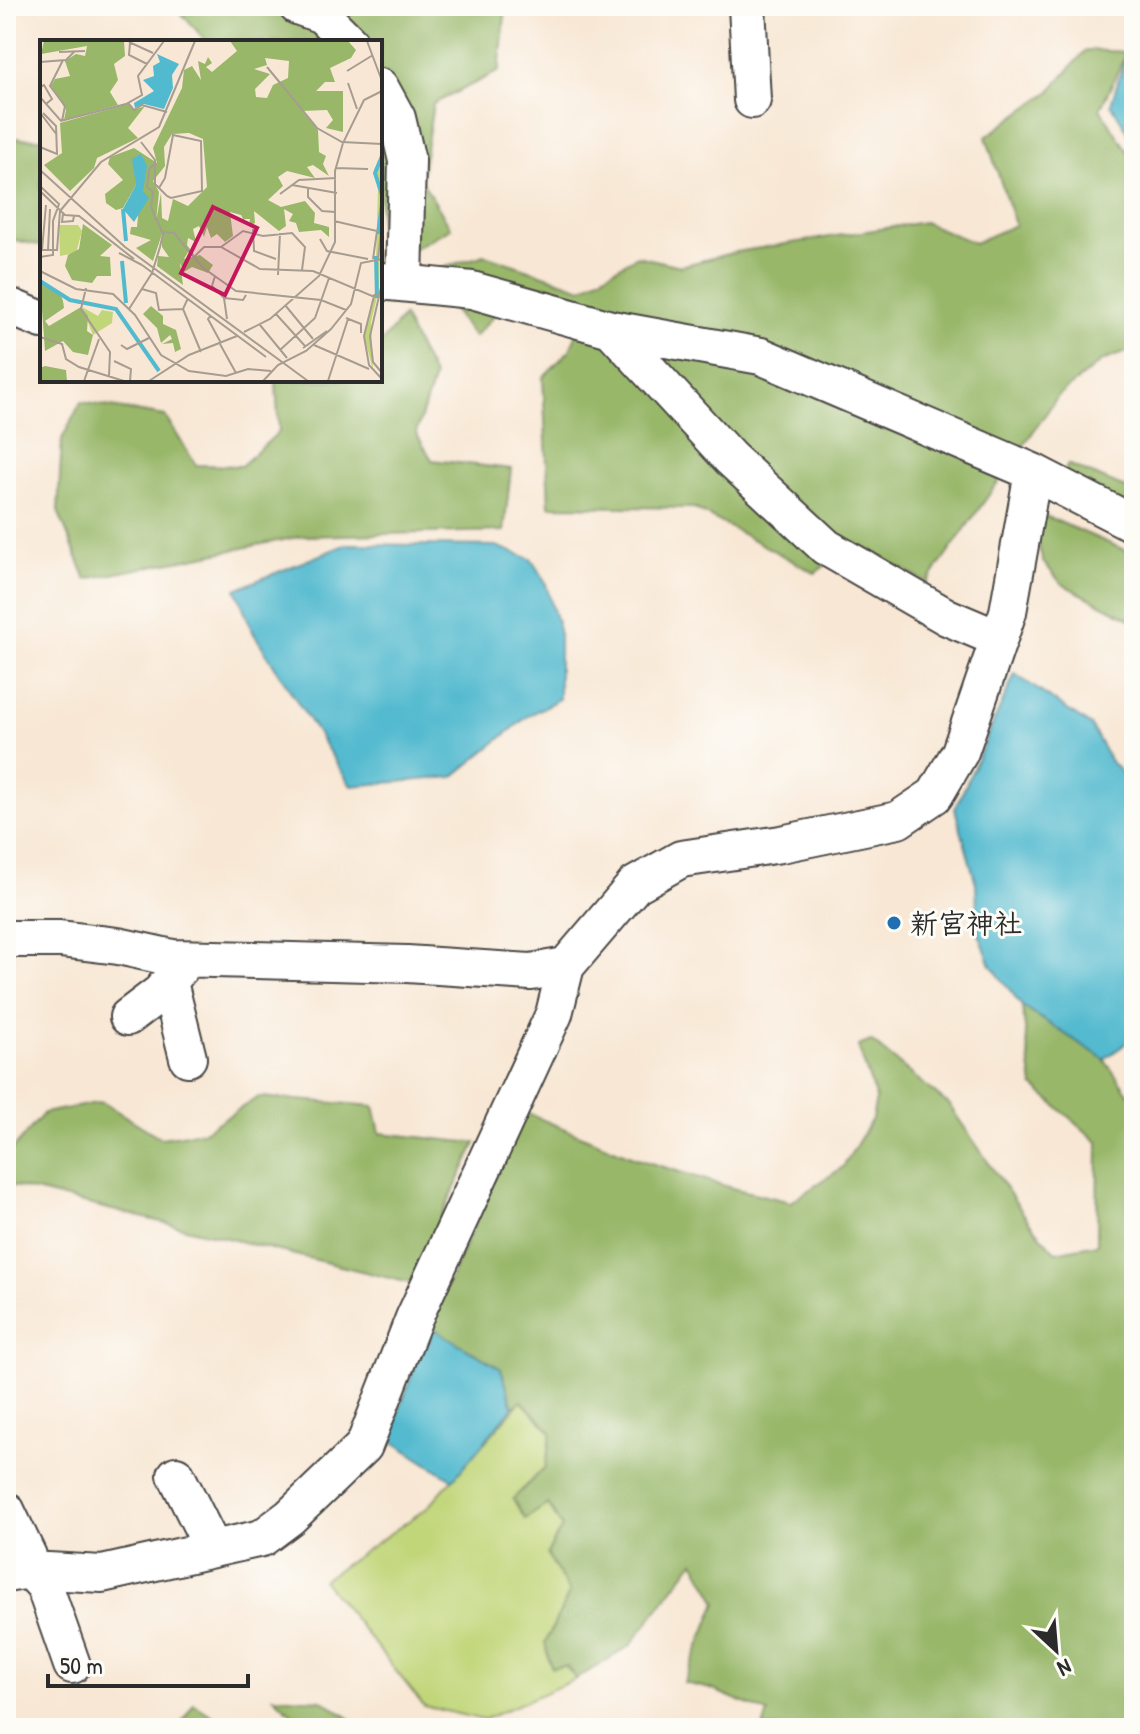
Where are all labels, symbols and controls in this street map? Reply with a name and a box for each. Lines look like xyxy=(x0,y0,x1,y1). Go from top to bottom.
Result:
inset map xyxy=(40,40,382,382)
place label: 新宮神社 xyxy=(910,904,1022,942)
marker: 新宮神社 xyxy=(885,914,903,932)
north arrow xyxy=(1016,1610,1096,1690)
scale bar xyxy=(48,1638,248,1688)
text: 50 m xyxy=(60,1649,103,1681)
text: N xyxy=(1053,1652,1077,1684)

